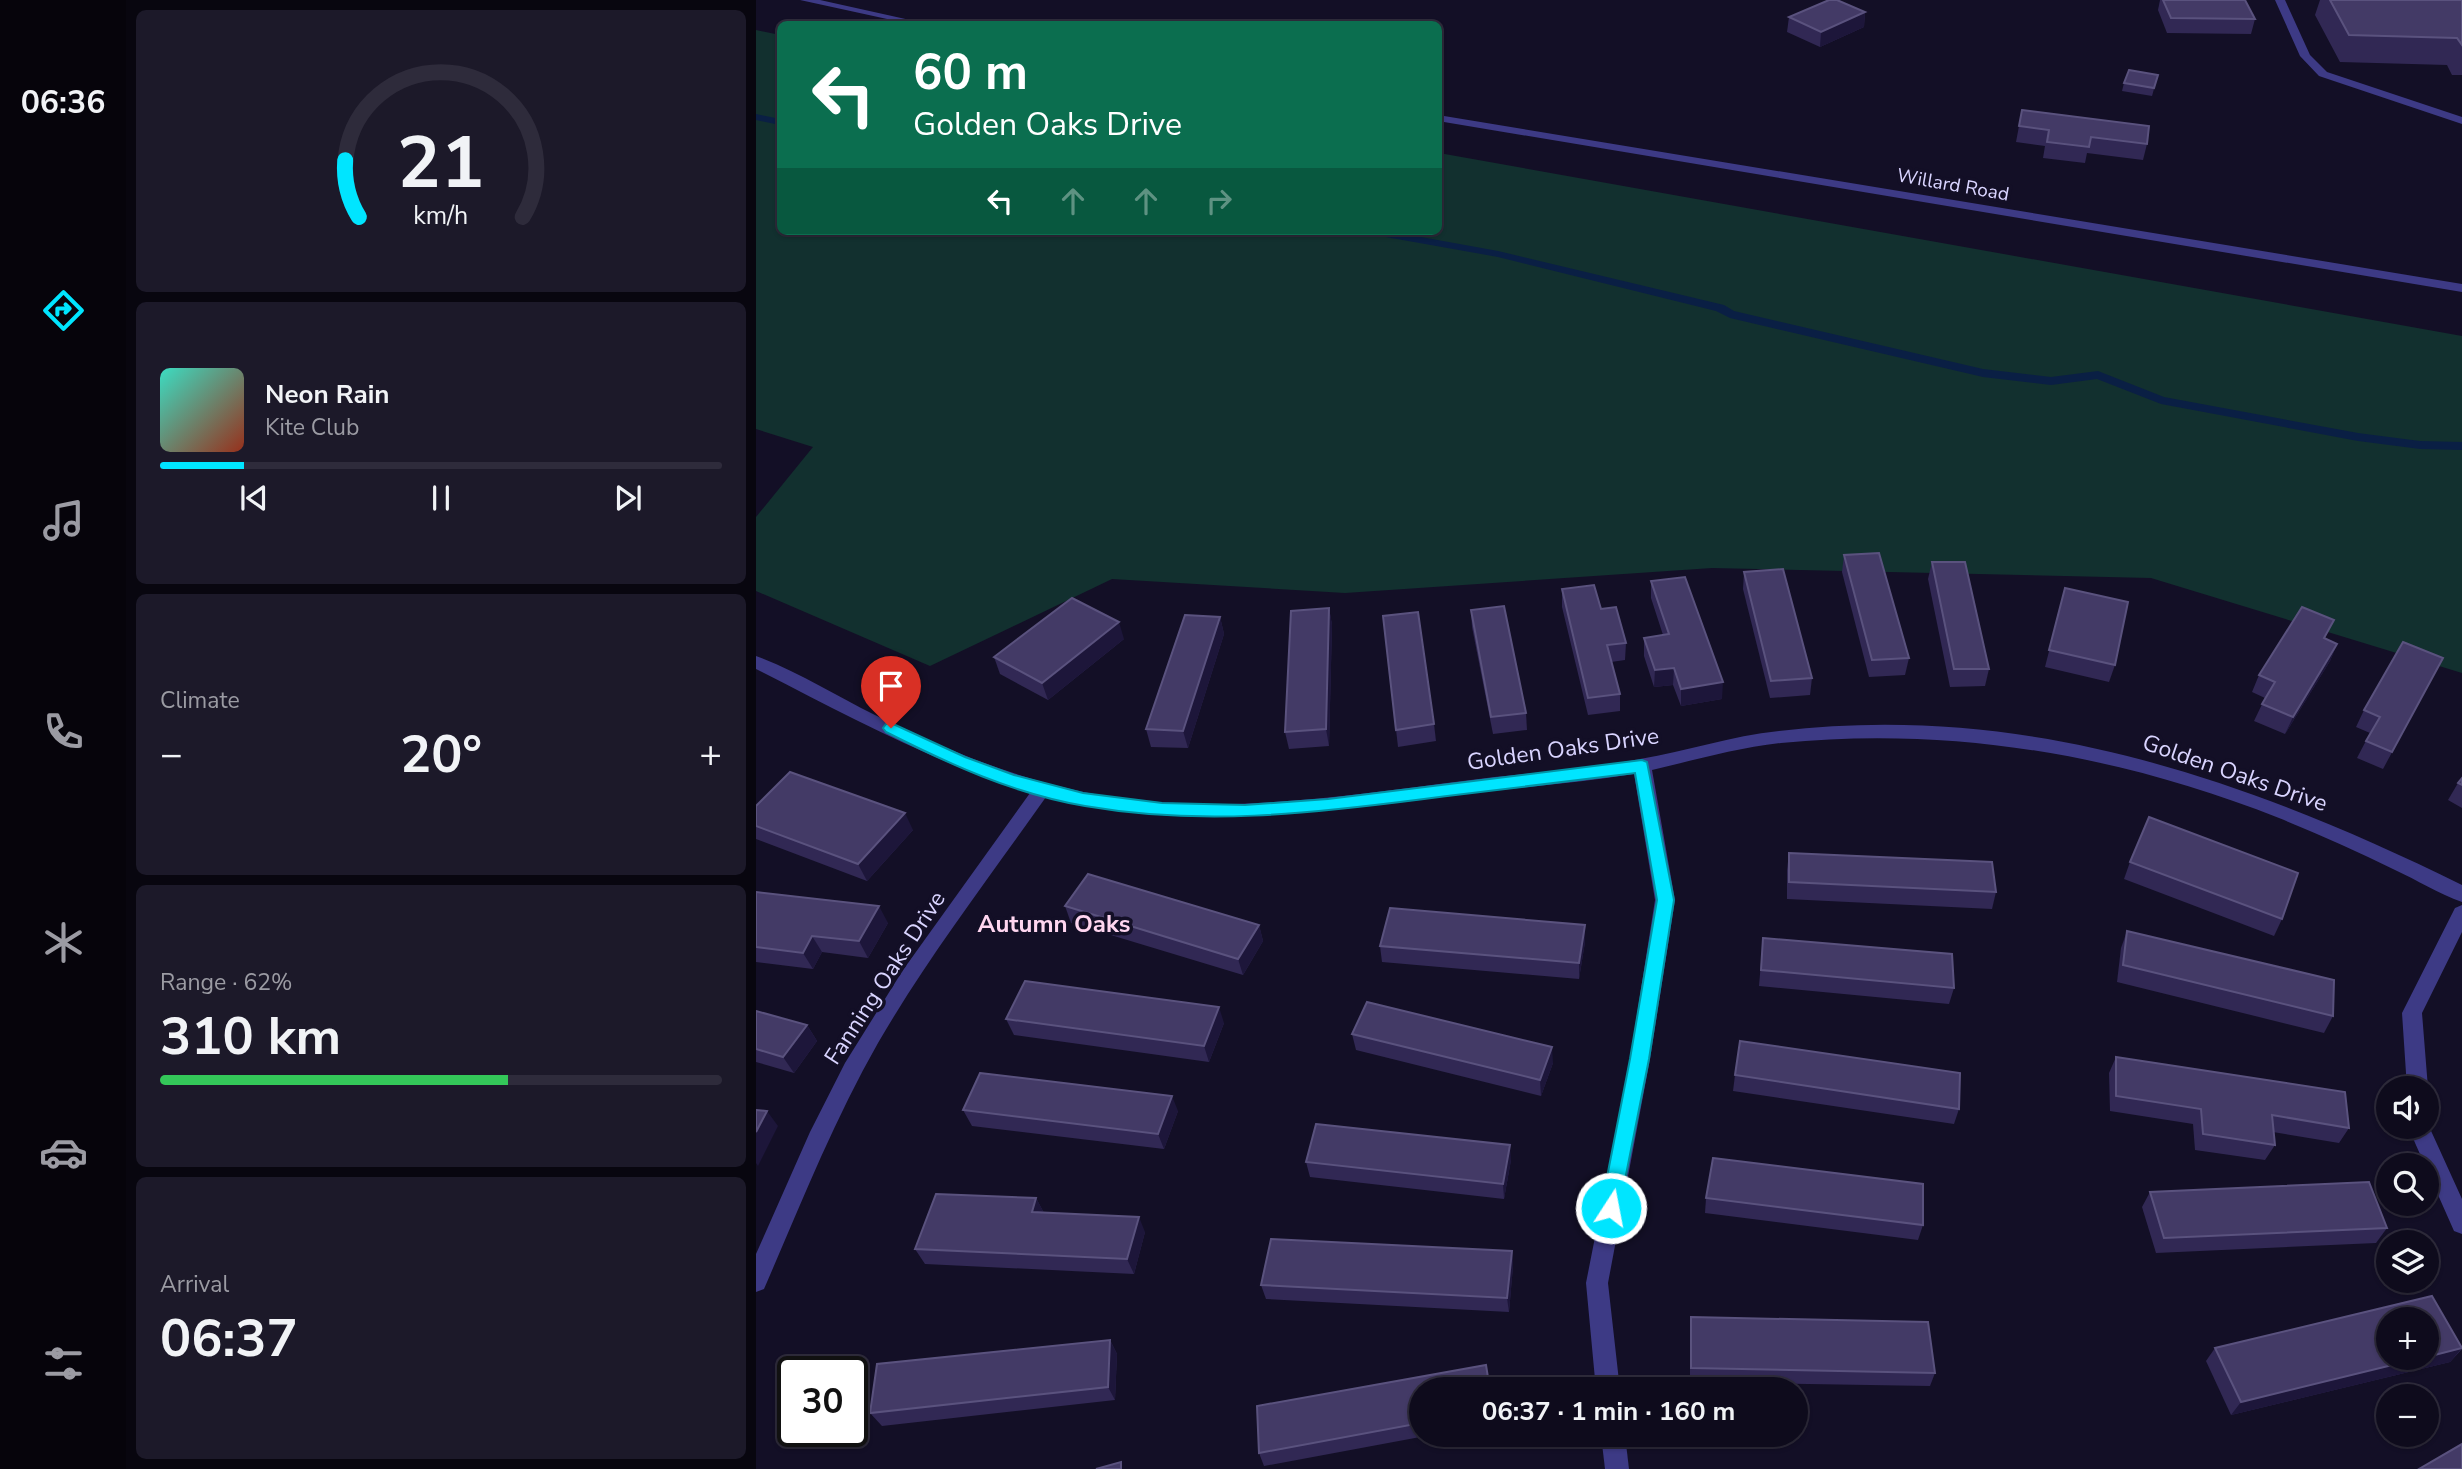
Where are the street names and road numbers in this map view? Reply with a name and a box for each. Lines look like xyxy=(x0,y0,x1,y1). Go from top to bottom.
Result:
street label: Willard Road xyxy=(1895,162,2011,208)
street label: Golden Oaks Drive xyxy=(1465,720,1661,778)
street label: Golden Oaks Drive xyxy=(2138,727,2332,819)
street label: Fanning Oaks Drive xyxy=(817,885,953,1071)

